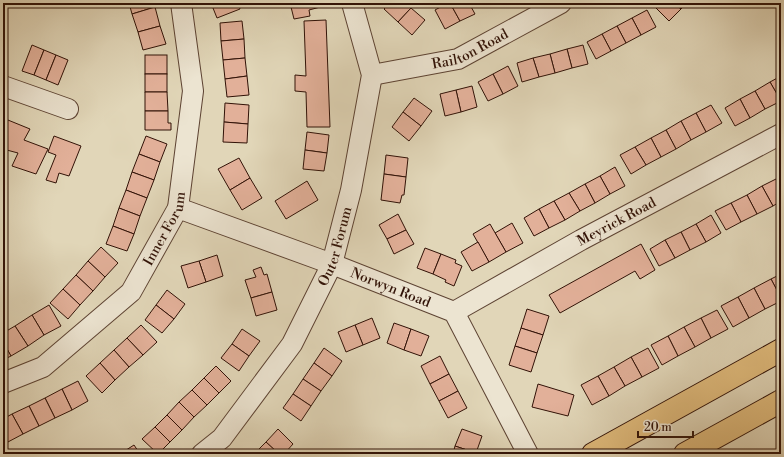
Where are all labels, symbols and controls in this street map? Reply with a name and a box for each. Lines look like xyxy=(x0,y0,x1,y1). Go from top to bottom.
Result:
street label: Railton Road xyxy=(430,25,512,74)
street label: Inner Forum xyxy=(140,191,190,269)
street label: Meyrick Road xyxy=(574,194,659,250)
street label: Outer Forum xyxy=(314,205,356,290)
street label: Norwyn Road xyxy=(348,264,433,312)
scale bar xyxy=(638,413,693,439)
text: 20 m xyxy=(644,420,672,435)

